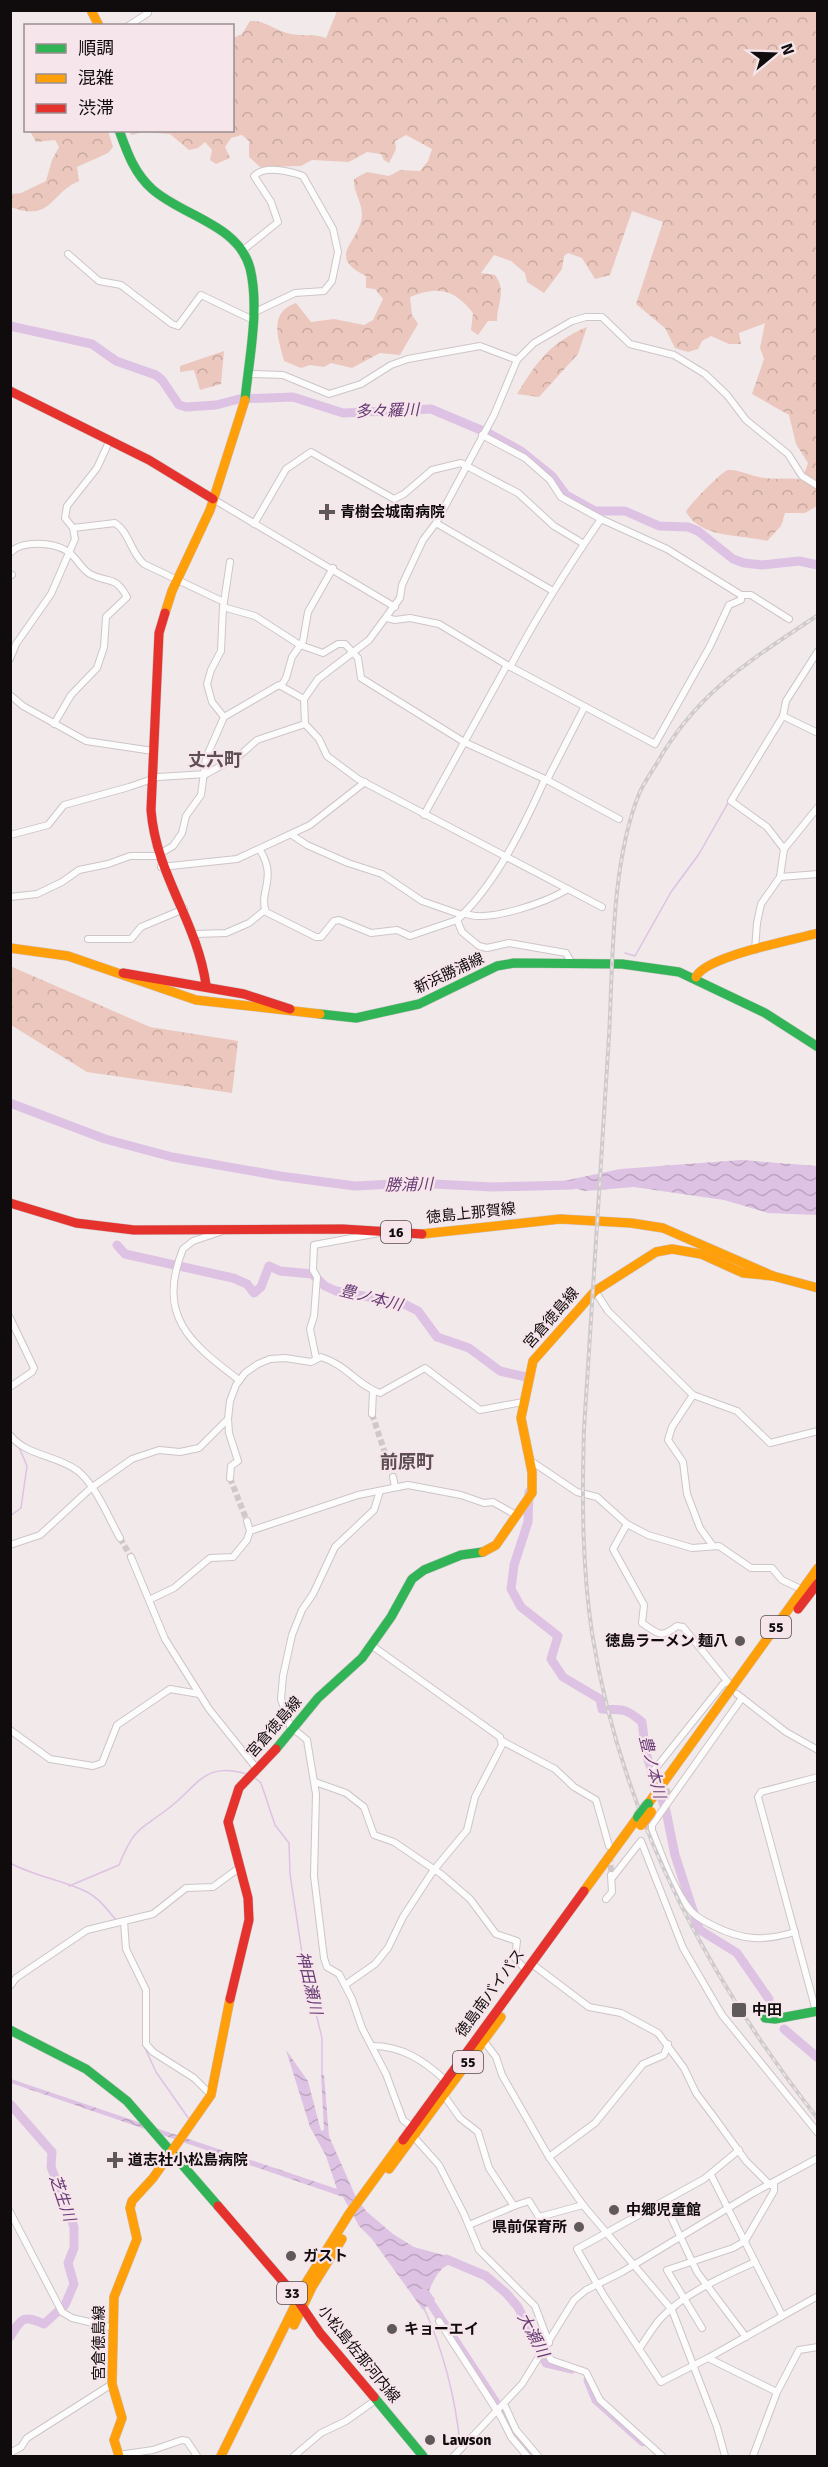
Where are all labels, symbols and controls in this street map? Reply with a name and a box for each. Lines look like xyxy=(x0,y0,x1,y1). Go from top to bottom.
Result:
legend xyxy=(24,24,234,132)
north arrow xyxy=(744,24,804,84)
text: 順調 xyxy=(78,37,114,59)
text: N xyxy=(776,41,799,58)
text: 混雑 xyxy=(78,67,114,89)
text: 渋滞 xyxy=(78,97,114,119)
water label: 多々羅川 xyxy=(355,400,421,422)
marker: 青樹会城南病院 xyxy=(318,503,336,521)
place label: 青樹会城南病院 xyxy=(340,503,445,521)
district label: 丈六町 xyxy=(188,749,242,771)
street label: 新浜勝浦線 xyxy=(411,949,487,997)
water label: 勝浦川 xyxy=(385,1175,435,1195)
street label: 徳島上那賀線 xyxy=(425,1199,517,1227)
road number: 16 xyxy=(381,1221,411,1243)
water label: 豊ノ本川 xyxy=(338,1281,406,1316)
street label: 宮倉徳島線 xyxy=(520,1284,582,1352)
district label: 前原町 xyxy=(380,1451,434,1473)
road number: 55 xyxy=(761,1616,791,1638)
place label: 徳島ラーメン 麺八 xyxy=(605,1632,728,1650)
marker: 徳島ラーメン 麺八 xyxy=(733,1634,747,1648)
street label: 宮倉徳島線 xyxy=(243,1693,305,1761)
water label: 豊ノ本川 xyxy=(635,1734,670,1802)
street label: 徳島南バイパス xyxy=(452,1945,528,2041)
water label: 神田瀬川 xyxy=(292,1950,326,2018)
marker: 中田 xyxy=(730,2001,748,2019)
place label: 中田 xyxy=(752,2001,782,2019)
road number: 55 xyxy=(453,2051,483,2073)
marker: 道志社小松島病院 xyxy=(106,2151,124,2169)
place label: 道志社小松島病院 xyxy=(128,2151,248,2169)
water label: 芝生川 xyxy=(45,2172,80,2226)
place label: 中郷児童館 xyxy=(626,2201,701,2219)
marker: 中郷児童館 xyxy=(607,2203,621,2217)
place label: 県前保育所 xyxy=(492,2218,567,2236)
marker: 県前保育所 xyxy=(572,2220,586,2234)
place label: ガスト xyxy=(303,2247,348,2265)
marker: ガスト xyxy=(284,2249,298,2263)
road number: 33 xyxy=(277,2282,307,2304)
street label: 小松島佐那河内線 xyxy=(314,2302,404,2406)
street label: 宮倉徳島線 xyxy=(90,2305,108,2381)
water label: 大瀬川 xyxy=(513,2309,554,2363)
place label: キョーエイ xyxy=(404,2320,479,2338)
marker: キョーエイ xyxy=(385,2322,399,2336)
place label: Lawson xyxy=(442,2431,491,2449)
marker: Lawson xyxy=(423,2433,437,2447)

